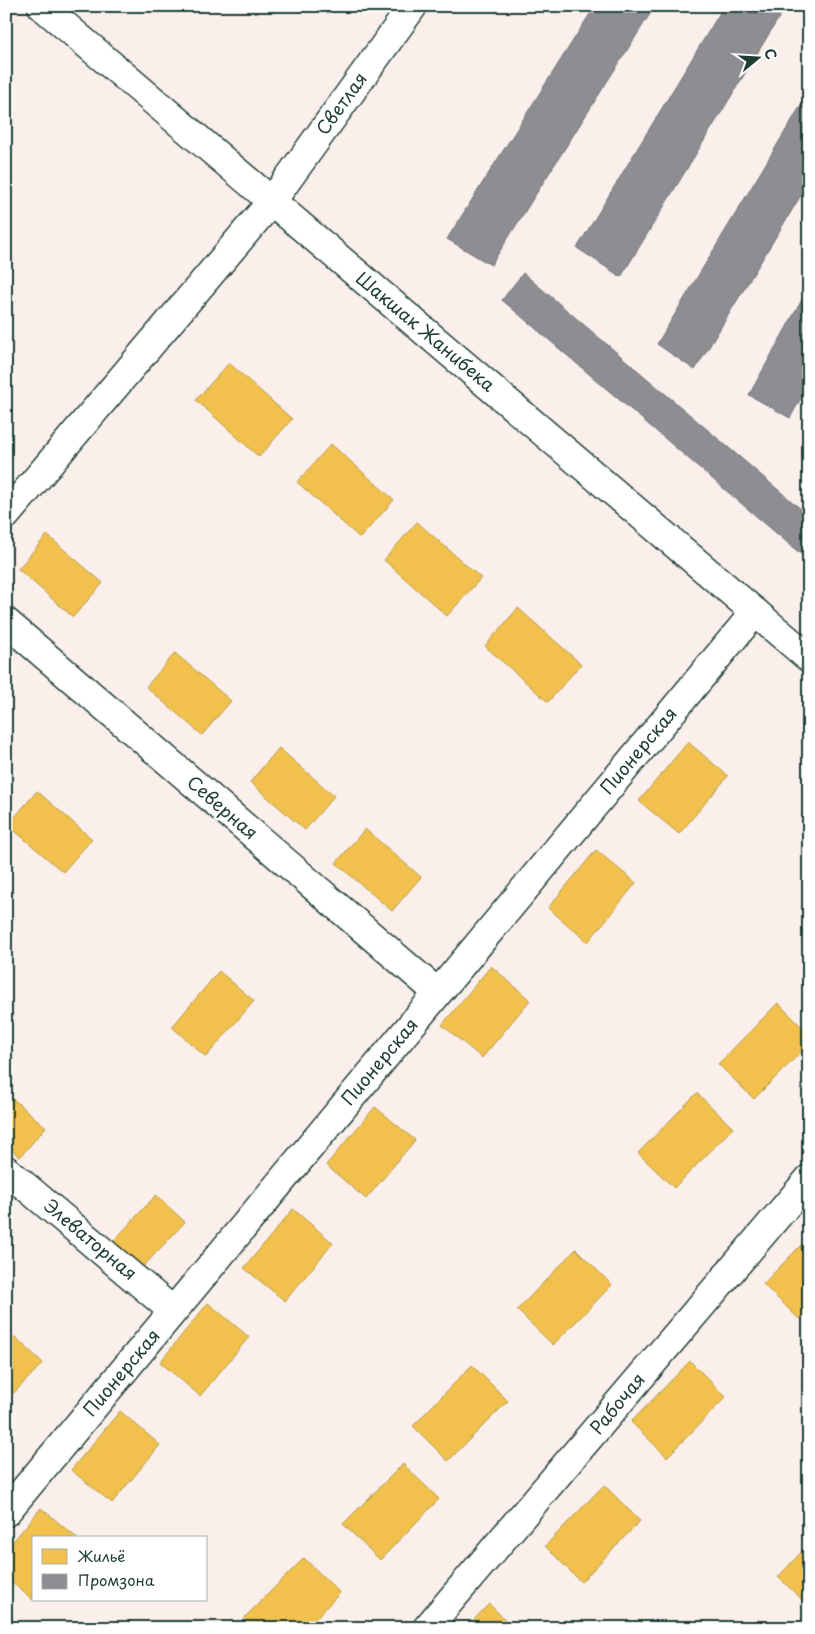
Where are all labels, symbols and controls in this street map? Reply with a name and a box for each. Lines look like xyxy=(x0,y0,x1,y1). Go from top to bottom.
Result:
north arrow xyxy=(732,32,782,82)
text: С xyxy=(759,46,782,62)
street label: Светлая xyxy=(309,66,373,140)
street label: Шакшак Жанибека xyxy=(350,264,502,398)
street label: Пионерская xyxy=(593,700,683,800)
street label: Северная xyxy=(182,768,264,845)
street label: Пионерская xyxy=(334,1011,424,1111)
street label: Элеваторная xyxy=(39,1192,143,1286)
street label: Пионерская xyxy=(76,1322,166,1422)
street label: Рабочая xyxy=(583,1366,651,1440)
legend xyxy=(32,1536,208,1602)
text: Жильё xyxy=(77,1544,125,1567)
text: Промзона xyxy=(78,1568,155,1591)

